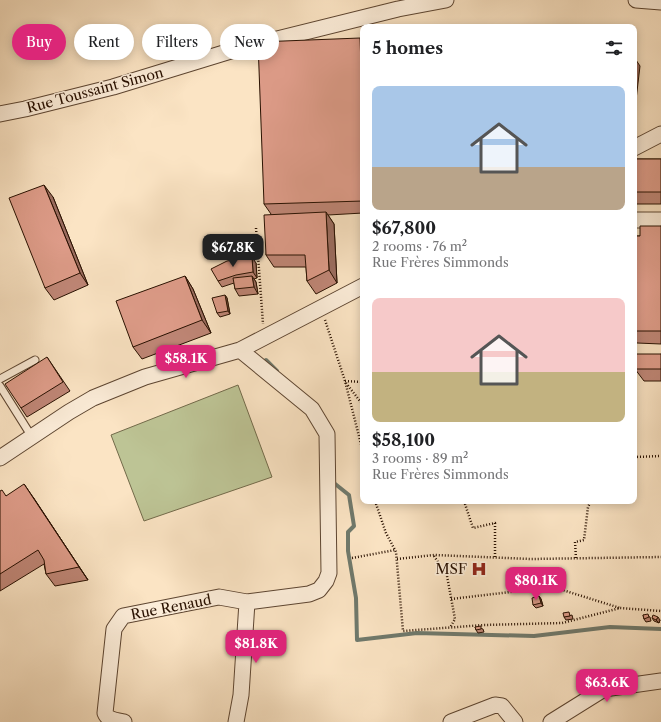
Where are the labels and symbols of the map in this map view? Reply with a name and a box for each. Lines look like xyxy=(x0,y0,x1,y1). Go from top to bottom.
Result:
street label: Rue Toussaint Simon xyxy=(25,63,166,117)
pin: $67.8K xyxy=(200,234,266,268)
pin: $58.1K xyxy=(153,345,219,379)
place label: MSF xyxy=(435,560,467,578)
hospital icon: MSF xyxy=(470,560,488,578)
pin: $80.1K xyxy=(503,567,569,601)
street label: Rue Renaud xyxy=(129,590,213,624)
pin: $81.8K xyxy=(223,630,289,664)
pin: $63.6K xyxy=(574,669,640,703)

